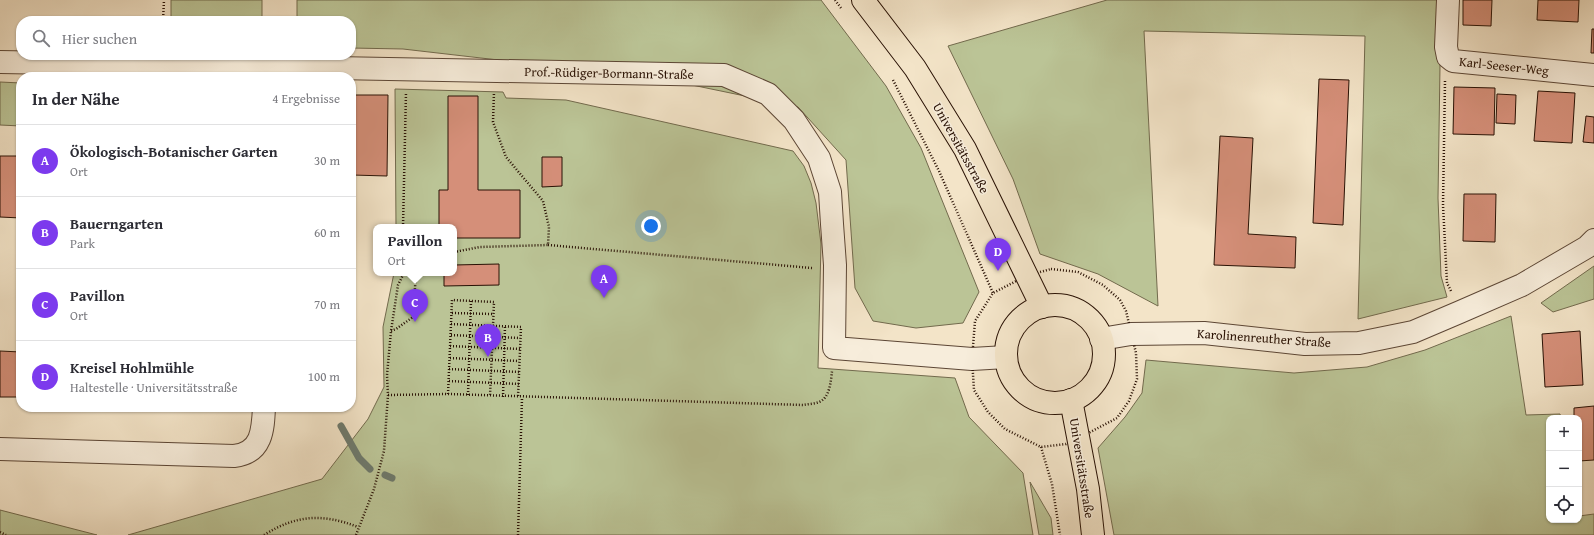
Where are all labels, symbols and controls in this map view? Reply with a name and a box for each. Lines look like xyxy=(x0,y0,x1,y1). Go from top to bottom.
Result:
search box xyxy=(16,16,356,60)
icon: search xyxy=(30,27,52,49)
text: Hier suchen xyxy=(62,28,137,49)
street label: Karl-Seeser-Weg xyxy=(1458,52,1550,80)
street label: Prof.-Rüdiger-Bormann-Straße xyxy=(524,62,694,84)
text: In der Nähe xyxy=(32,86,120,111)
text: 4 Ergebnisse xyxy=(272,89,340,108)
street label: Universitätsstraße xyxy=(928,99,994,197)
text: Ökologisch-Botanischer Garten xyxy=(70,141,278,162)
text: A xyxy=(41,151,49,170)
text: 30 m xyxy=(314,151,340,170)
text: Ort xyxy=(70,162,88,181)
text: Bauerngarten xyxy=(70,213,163,234)
your location xyxy=(641,216,661,236)
text: B xyxy=(41,223,49,242)
text: 60 m xyxy=(314,223,340,242)
popup xyxy=(373,224,457,276)
text: Pavillon xyxy=(388,230,442,251)
text: Park xyxy=(70,234,95,253)
pin: D xyxy=(985,238,1011,271)
text: Ort xyxy=(388,251,406,270)
pin: A xyxy=(591,265,617,298)
text: Pavillon xyxy=(70,285,125,306)
pin: C xyxy=(402,289,428,322)
text: C xyxy=(41,295,49,314)
text: 70 m xyxy=(314,295,340,314)
text: Ort xyxy=(70,306,88,325)
pin: B xyxy=(475,324,501,357)
street label: Karolinenreuther Straße xyxy=(1196,324,1332,352)
text: Kreisel Hohlmühle xyxy=(70,357,194,378)
text: D xyxy=(41,367,49,386)
text: 100 m xyxy=(308,367,340,386)
text: Haltestelle · Universitätsstraße xyxy=(70,378,238,397)
map controls xyxy=(1546,415,1582,523)
button: + xyxy=(1546,415,1582,451)
street label: Universitätsstraße xyxy=(1065,416,1099,520)
button: − xyxy=(1546,451,1582,487)
button: locate xyxy=(1546,487,1582,523)

